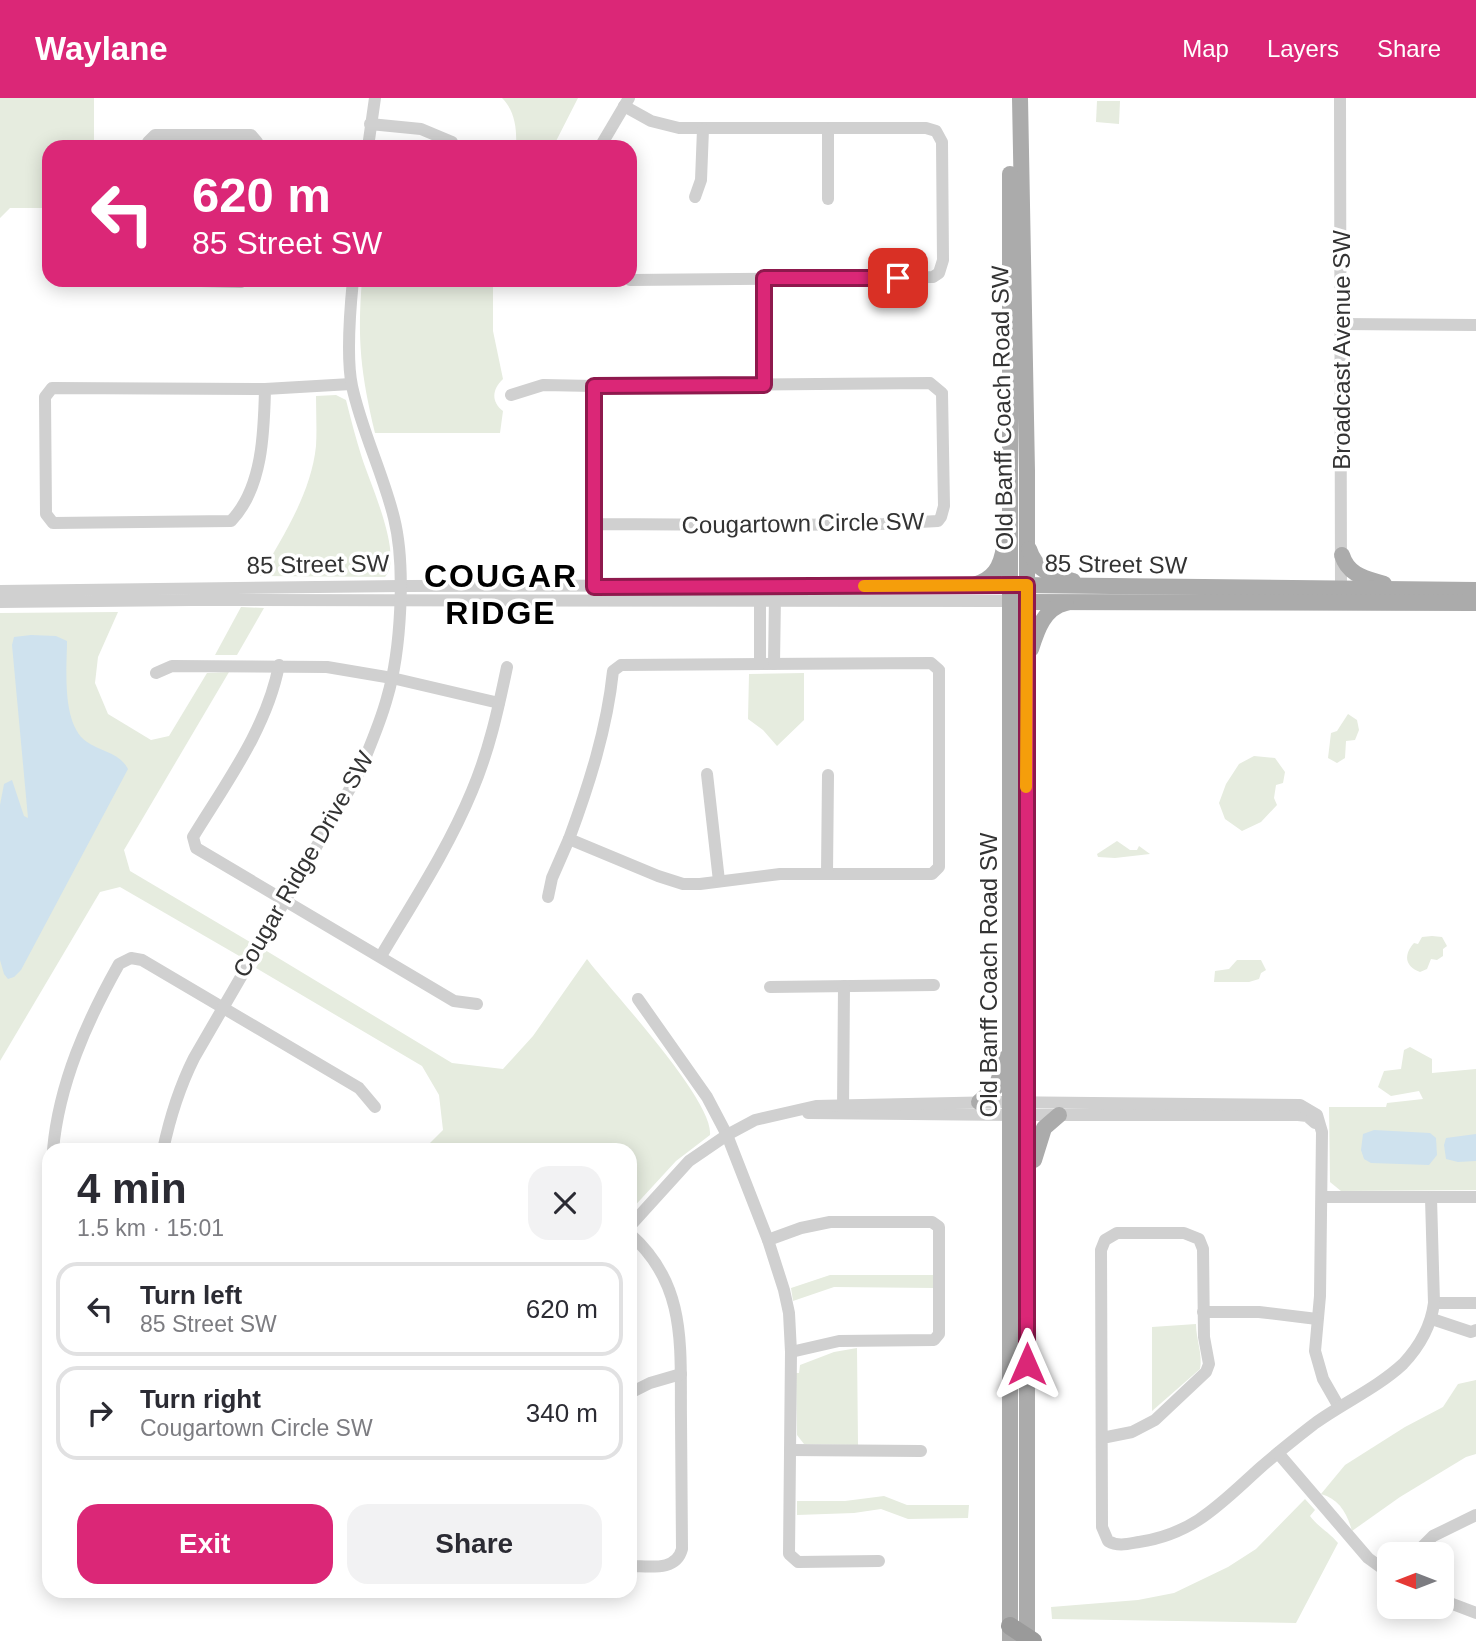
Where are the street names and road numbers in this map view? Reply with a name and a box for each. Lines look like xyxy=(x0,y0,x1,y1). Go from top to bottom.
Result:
street label: Broadcast Avenue SW xyxy=(1328,230,1355,470)
street label: Old Banff Coach Road SW xyxy=(986,265,1018,551)
street label: Cougartown Circle SW xyxy=(681,507,925,539)
street label: 85 Street SW xyxy=(246,549,390,579)
street label: 85 Street SW xyxy=(1044,549,1188,579)
street label: Cougar Ridge Drive SW xyxy=(227,746,379,982)
street label: Old Banff Coach Road SW xyxy=(975,832,1002,1118)

